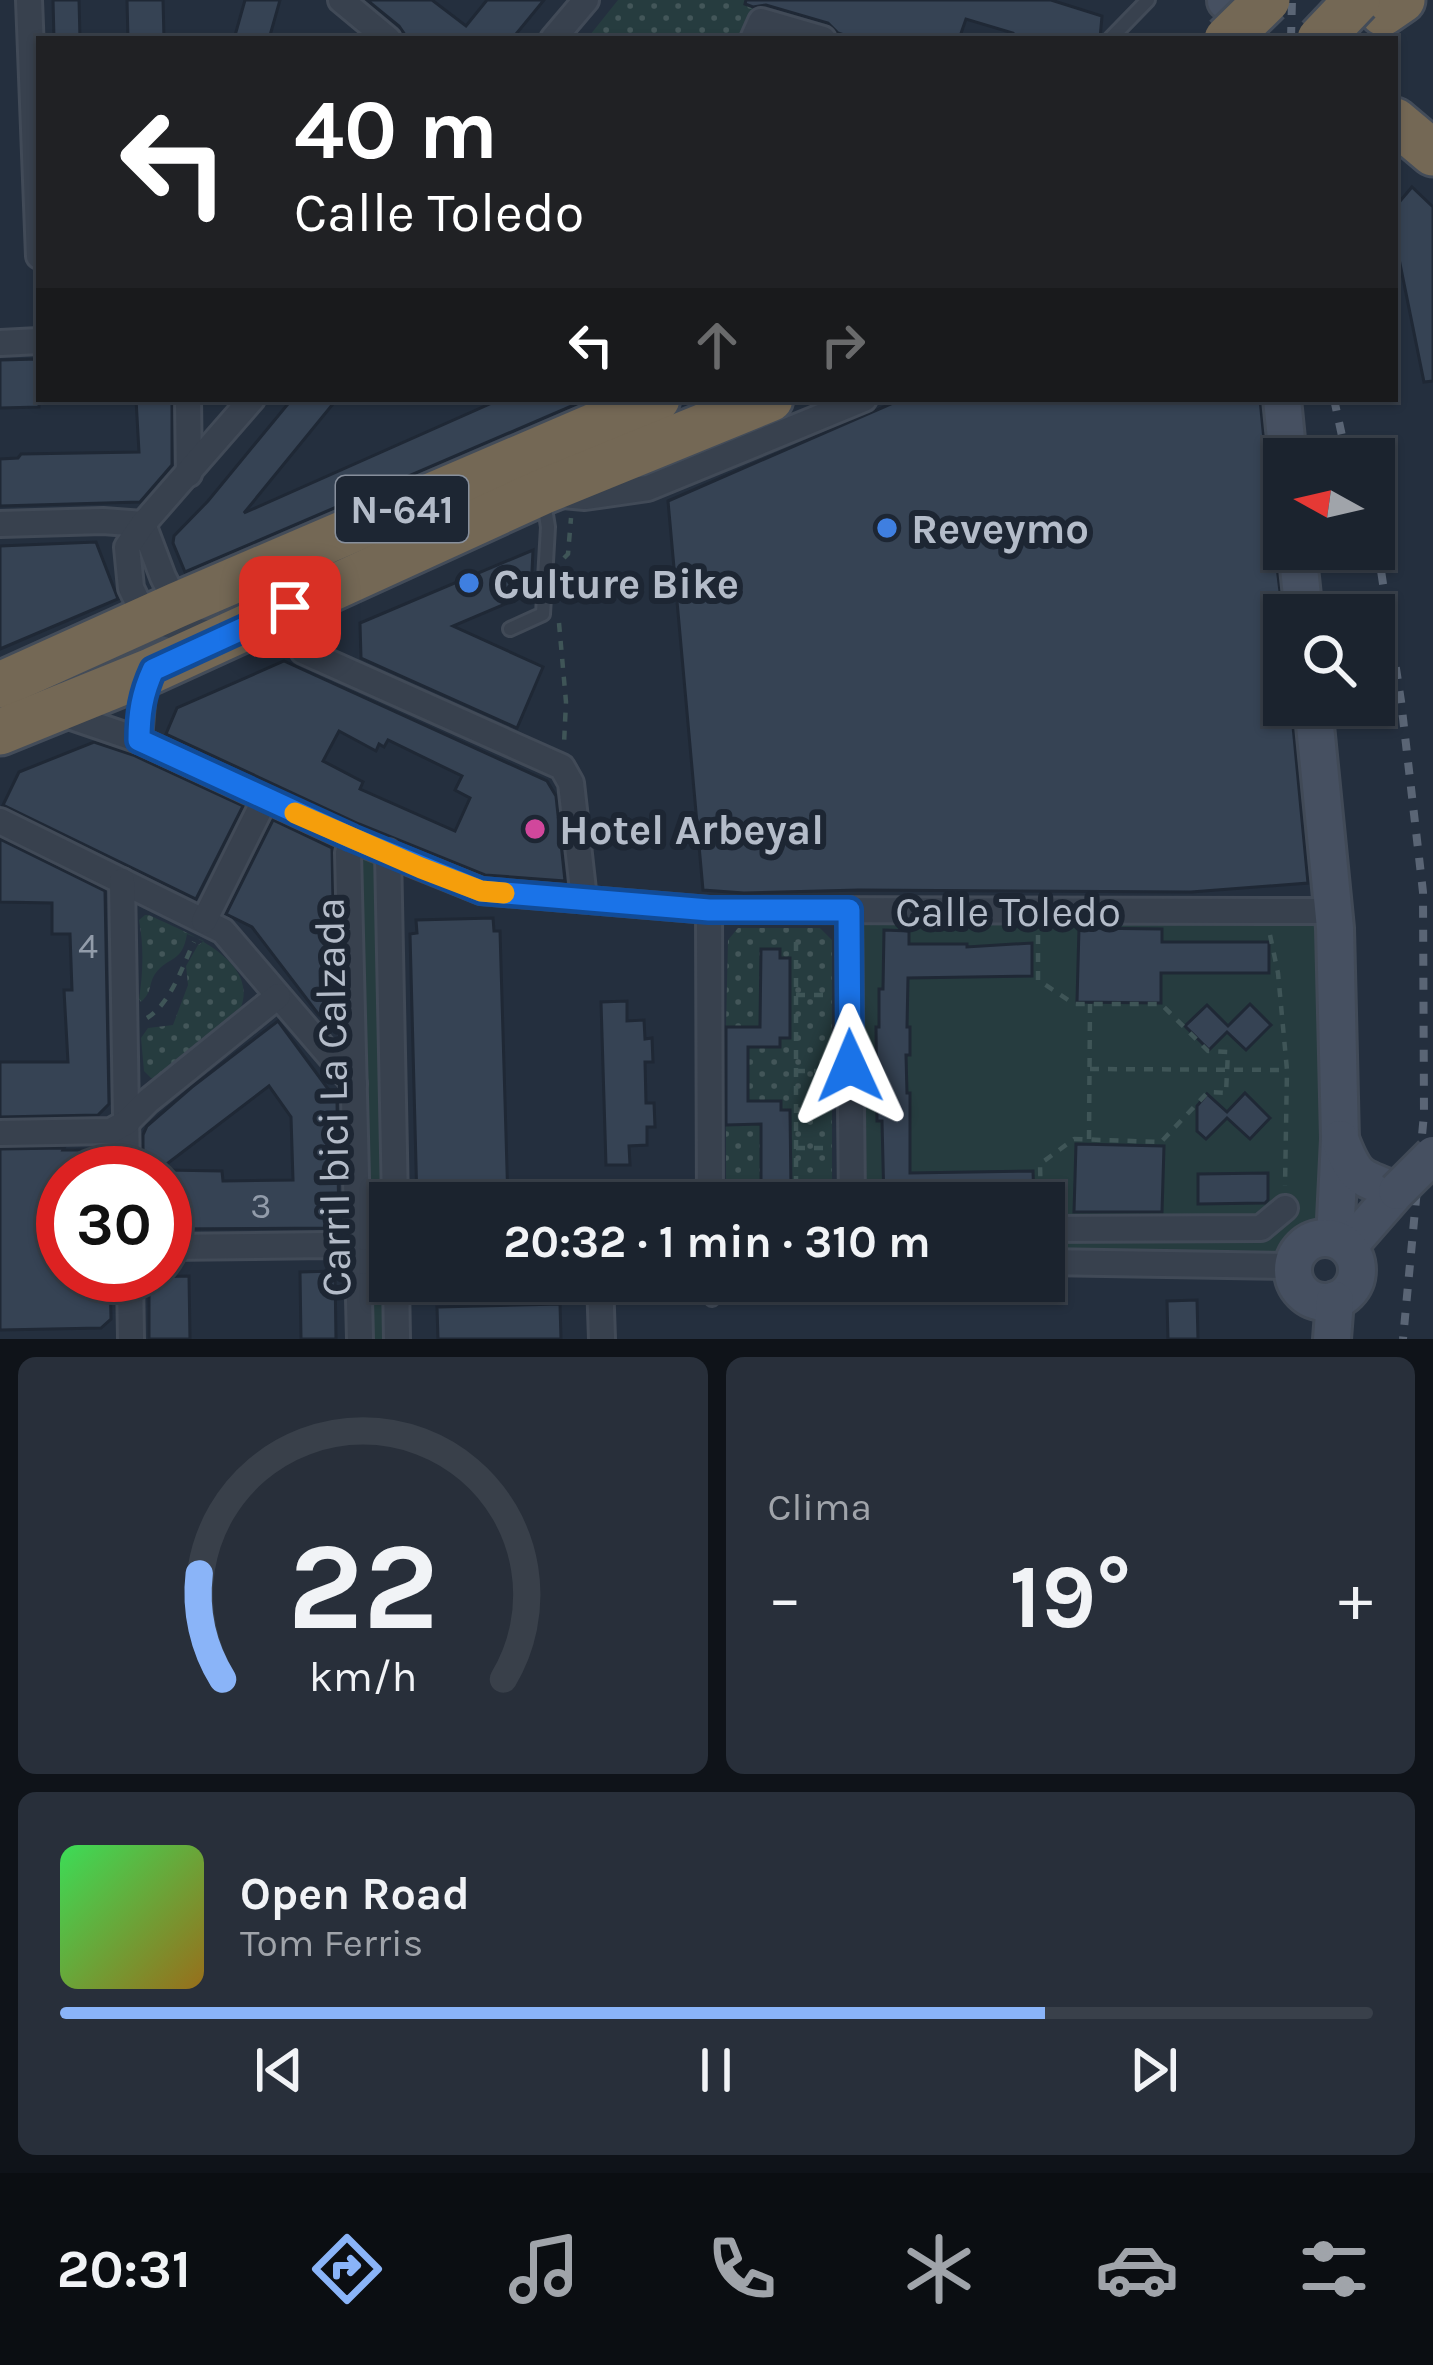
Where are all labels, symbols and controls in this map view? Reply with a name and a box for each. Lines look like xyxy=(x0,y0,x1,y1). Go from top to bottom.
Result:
text: 40 m xyxy=(294,81,498,179)
icon: left xyxy=(96,84,252,240)
text: Calle Toledo xyxy=(294,181,584,245)
icon: left xyxy=(558,312,624,378)
icon: ahead xyxy=(684,312,750,378)
icon: right xyxy=(810,312,876,378)
north arrow xyxy=(1263,438,1395,570)
map controls xyxy=(1263,438,1395,726)
road number: N-641 xyxy=(336,476,468,542)
place label: Reveymo xyxy=(911,504,1089,554)
marker: Reveymo xyxy=(874,515,900,541)
pin xyxy=(239,556,341,658)
place label: Culture Bike xyxy=(493,559,739,609)
marker: Culture Bike xyxy=(456,570,482,596)
icon: arrive xyxy=(257,574,323,640)
button: search xyxy=(1263,594,1395,726)
place label: Hotel Arbeyal xyxy=(559,805,824,855)
marker: Hotel Arbeyal xyxy=(522,816,548,842)
street label: Calle Toledo xyxy=(895,887,1121,937)
street label: Carril bici La Calzada xyxy=(305,897,361,1297)
house number: 4 xyxy=(78,925,98,967)
position arrow xyxy=(787,1003,913,1129)
speed limit sign: 30 xyxy=(36,1146,192,1302)
house number: 3 xyxy=(250,1185,272,1227)
text: 20:32 · 1 min · 310 m xyxy=(503,1216,931,1268)
text: Clima xyxy=(768,1484,872,1530)
text: 22 xyxy=(287,1514,438,1659)
text: 19° xyxy=(1009,1544,1131,1650)
text: − xyxy=(768,1559,802,1637)
text: + xyxy=(1338,1559,1373,1637)
text: km/h xyxy=(308,1651,417,1701)
text: Open Road xyxy=(240,1868,470,1920)
text: Tom Ferris xyxy=(240,1920,423,1966)
icon: previous xyxy=(246,2037,312,2103)
icon: pause xyxy=(683,2037,749,2103)
icon: next xyxy=(1121,2037,1187,2103)
icon: directions xyxy=(305,2227,389,2311)
icon: music xyxy=(502,2227,586,2311)
icon: phone xyxy=(700,2227,784,2311)
icon: climate xyxy=(897,2227,981,2311)
icon: car xyxy=(1095,2227,1179,2311)
icon: filters xyxy=(1292,2227,1376,2311)
text: 20:31 xyxy=(57,2237,191,2301)

